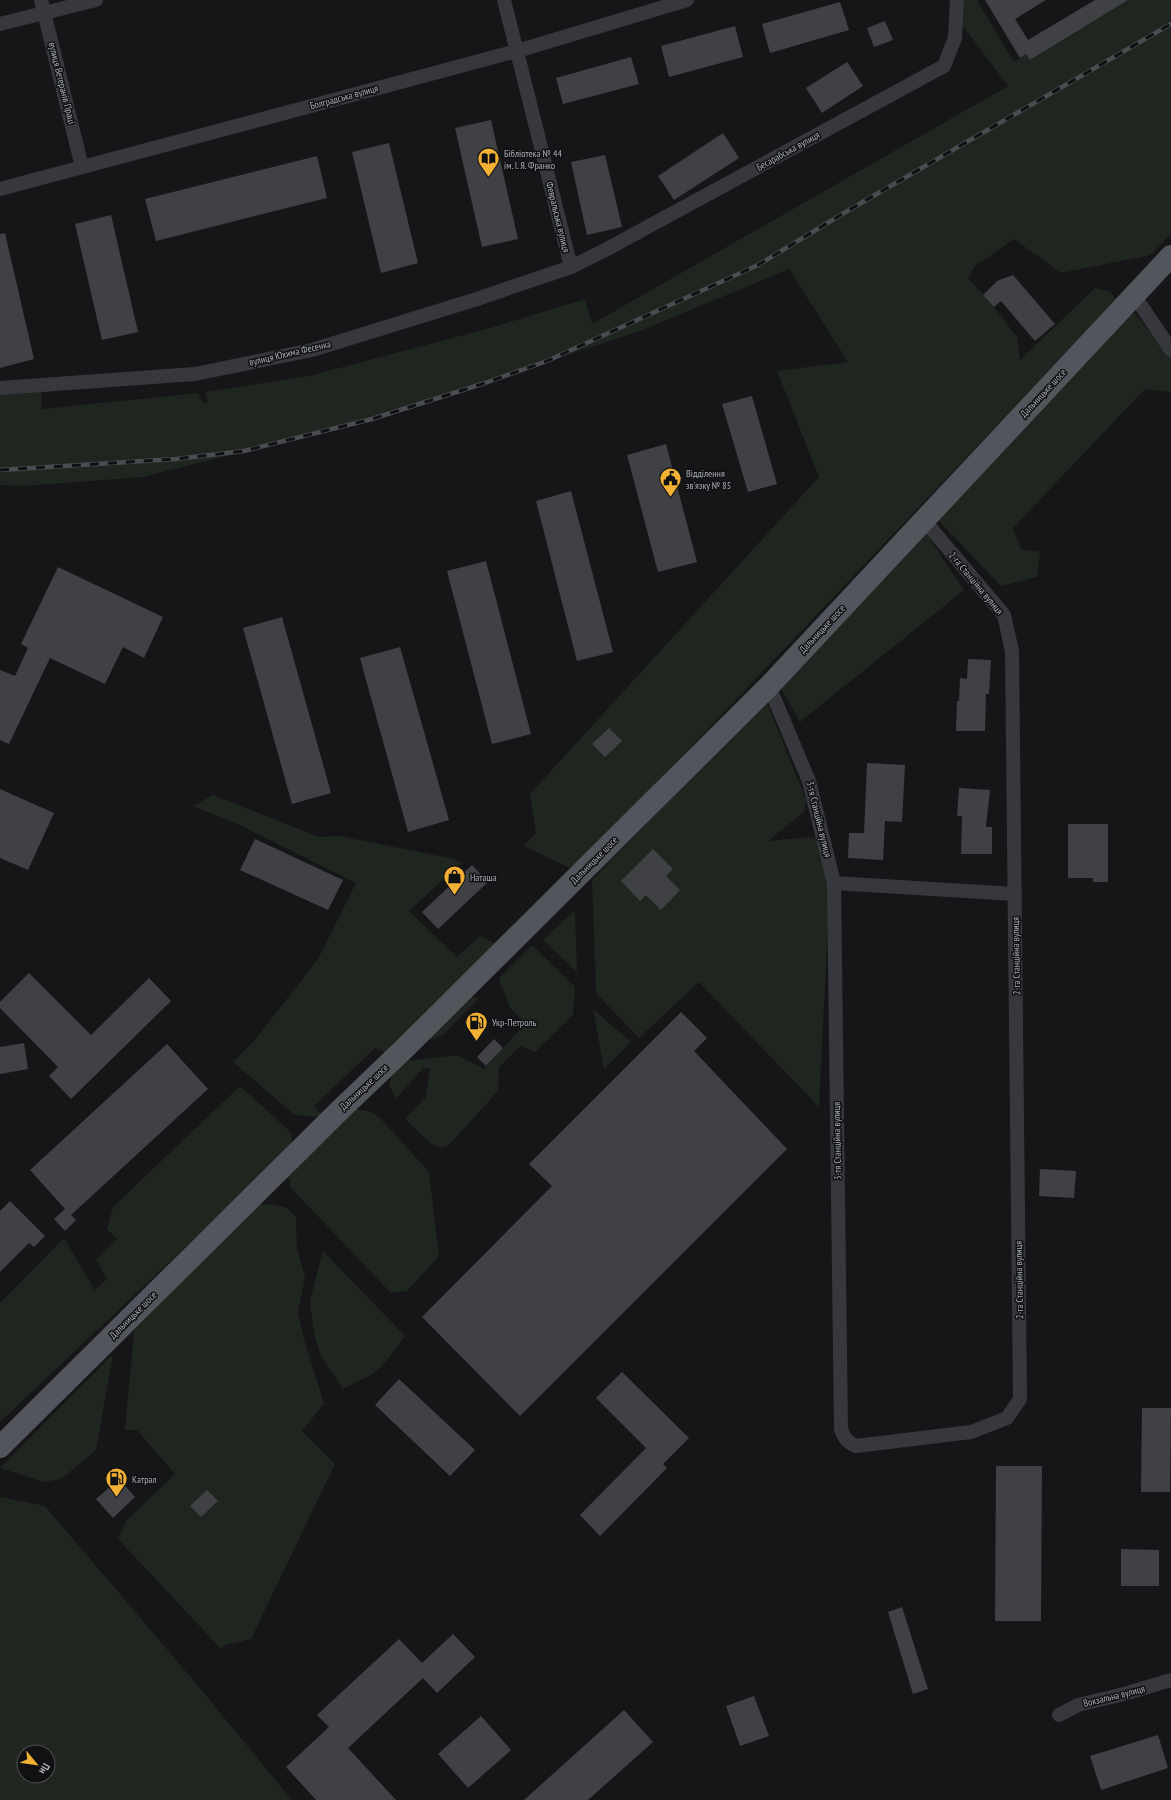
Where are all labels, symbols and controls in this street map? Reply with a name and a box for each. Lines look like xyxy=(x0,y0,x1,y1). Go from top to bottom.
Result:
street label: вулиця Ветеранів Праці xyxy=(46,41,78,125)
street label: Болградська вулиця xyxy=(308,82,380,112)
street label: Бесарабська вулиця xyxy=(754,128,822,174)
library icon: Бібліотека № 44 ім. І. Я. Франко xyxy=(475,146,501,179)
place label: Бібліотека № 44 ім. І. Я. Франко xyxy=(504,147,562,172)
street label: Февральська вулиця xyxy=(543,180,573,254)
street label: вулиця Юхима Фесенка xyxy=(248,337,332,369)
street label: Дальницьке шосе xyxy=(1017,366,1069,420)
public building icon: Відділення зв'язку № 85 xyxy=(658,466,684,499)
place label: Відділення зв'язку № 85 xyxy=(686,467,731,492)
street label: 2-га Станційна вулиця xyxy=(946,549,1006,617)
street label: Дальницьке шосе xyxy=(796,602,848,656)
street label: 3-тя Станційна вулиця xyxy=(803,780,835,858)
street label: Дальницьке шосе xyxy=(567,833,621,887)
shop icon: Наташа xyxy=(442,864,468,897)
place label: Наташа xyxy=(470,871,497,884)
street label: 2-га Станційна вулиця xyxy=(1009,917,1023,995)
fuel station icon: Укр-Петроль xyxy=(464,1009,490,1042)
place label: Укр-Петроль xyxy=(492,1016,537,1029)
street label: Дальницьке шосе xyxy=(337,1061,391,1113)
street label: 3-тя Станційна вулиця xyxy=(830,1102,844,1180)
street label: 2-га Станційна вулиця xyxy=(1012,1241,1026,1319)
street label: Дальницьке шосе xyxy=(106,1288,160,1342)
fuel station icon: Катрал xyxy=(103,1466,129,1499)
place label: Катрал xyxy=(132,1473,157,1486)
street label: Вокзальна вулиця xyxy=(1082,1682,1146,1710)
north arrow xyxy=(16,1744,56,1784)
text: Пн xyxy=(36,1761,53,1777)

